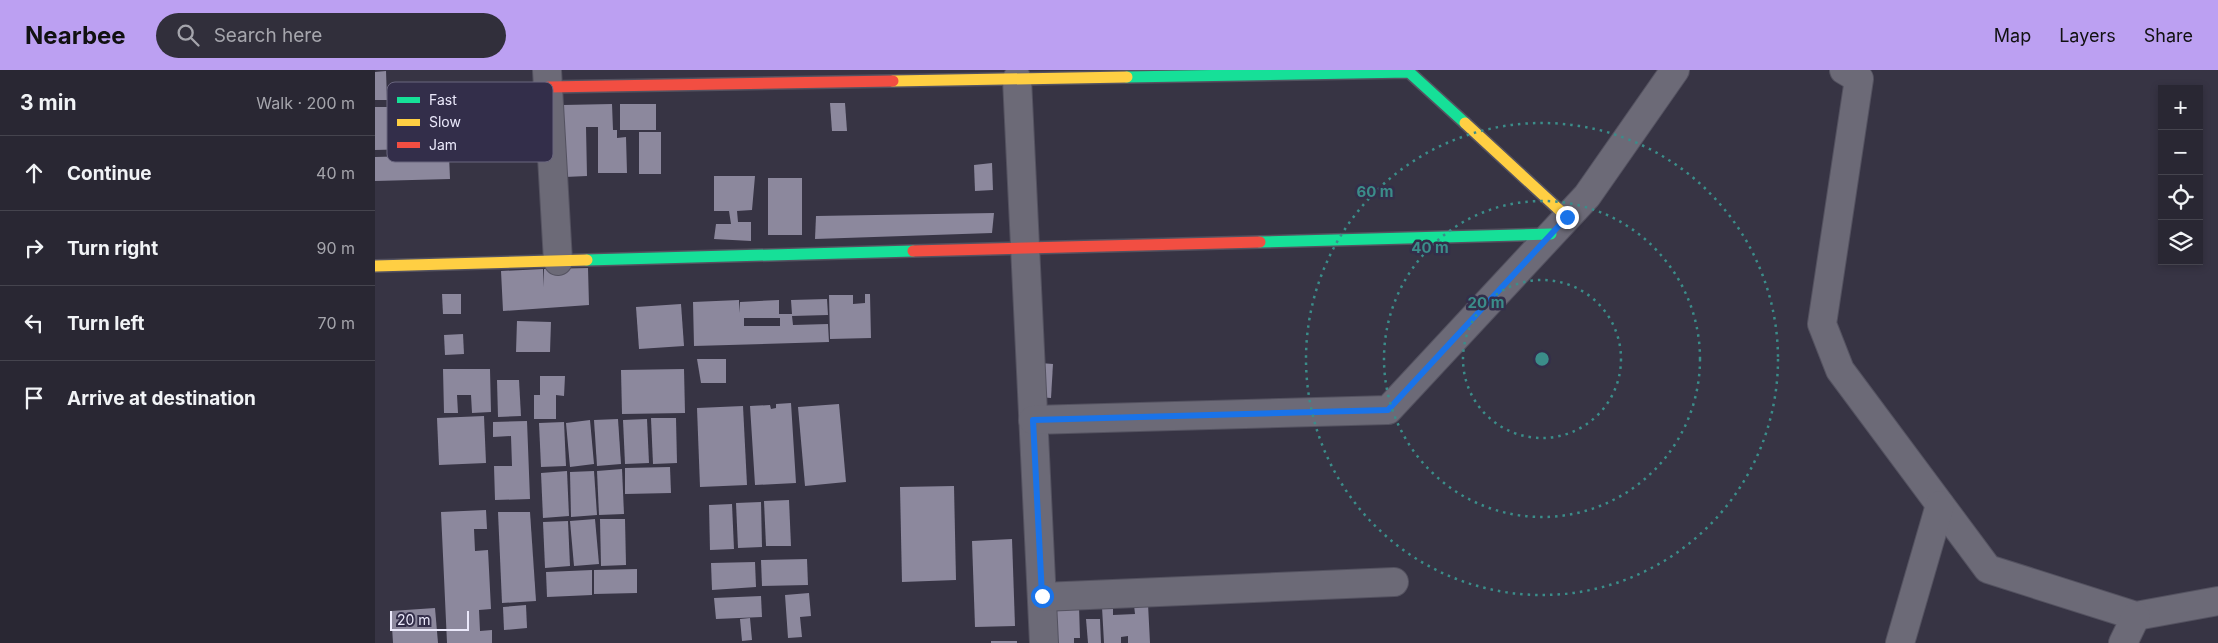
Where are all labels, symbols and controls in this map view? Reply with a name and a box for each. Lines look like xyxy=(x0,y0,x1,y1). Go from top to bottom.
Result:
search box xyxy=(156,13,506,58)
text: Nearbee xyxy=(25,21,126,50)
icon: search xyxy=(174,21,202,49)
text: Search here xyxy=(214,24,322,47)
text: Map xyxy=(1994,25,2031,46)
text: Layers xyxy=(2059,25,2116,46)
text: Share xyxy=(2144,25,2193,46)
legend xyxy=(387,82,553,162)
map controls xyxy=(2158,85,2203,265)
button: + xyxy=(2158,85,2203,130)
text: 3 min xyxy=(20,90,76,115)
text: Fast xyxy=(429,91,457,108)
text: Walk · 200 m xyxy=(256,93,355,113)
text: Slow xyxy=(429,113,461,130)
button: − xyxy=(2158,130,2203,175)
text: Jam xyxy=(429,136,457,153)
icon: ahead xyxy=(20,159,48,187)
text: Continue xyxy=(67,162,152,185)
text: 40 m xyxy=(316,163,355,183)
button: locate xyxy=(2158,175,2203,220)
text: 60 m xyxy=(1356,182,1394,201)
route end xyxy=(1556,206,1579,229)
button: layers xyxy=(2158,220,2203,265)
icon: right xyxy=(20,234,48,262)
text: Turn right xyxy=(67,237,158,260)
text: 90 m xyxy=(316,238,355,258)
text: 40 m xyxy=(1411,238,1449,257)
text: 20 m xyxy=(1468,293,1504,312)
icon: left xyxy=(20,309,48,337)
text: Turn left xyxy=(67,312,145,335)
text: 70 m xyxy=(318,313,355,333)
centre of rings xyxy=(1533,350,1551,368)
icon: arrive xyxy=(20,384,48,412)
text: Arrive at destination xyxy=(67,387,256,410)
route start xyxy=(1031,585,1054,608)
scale bar xyxy=(390,608,469,631)
text: 20 m xyxy=(397,611,431,628)

